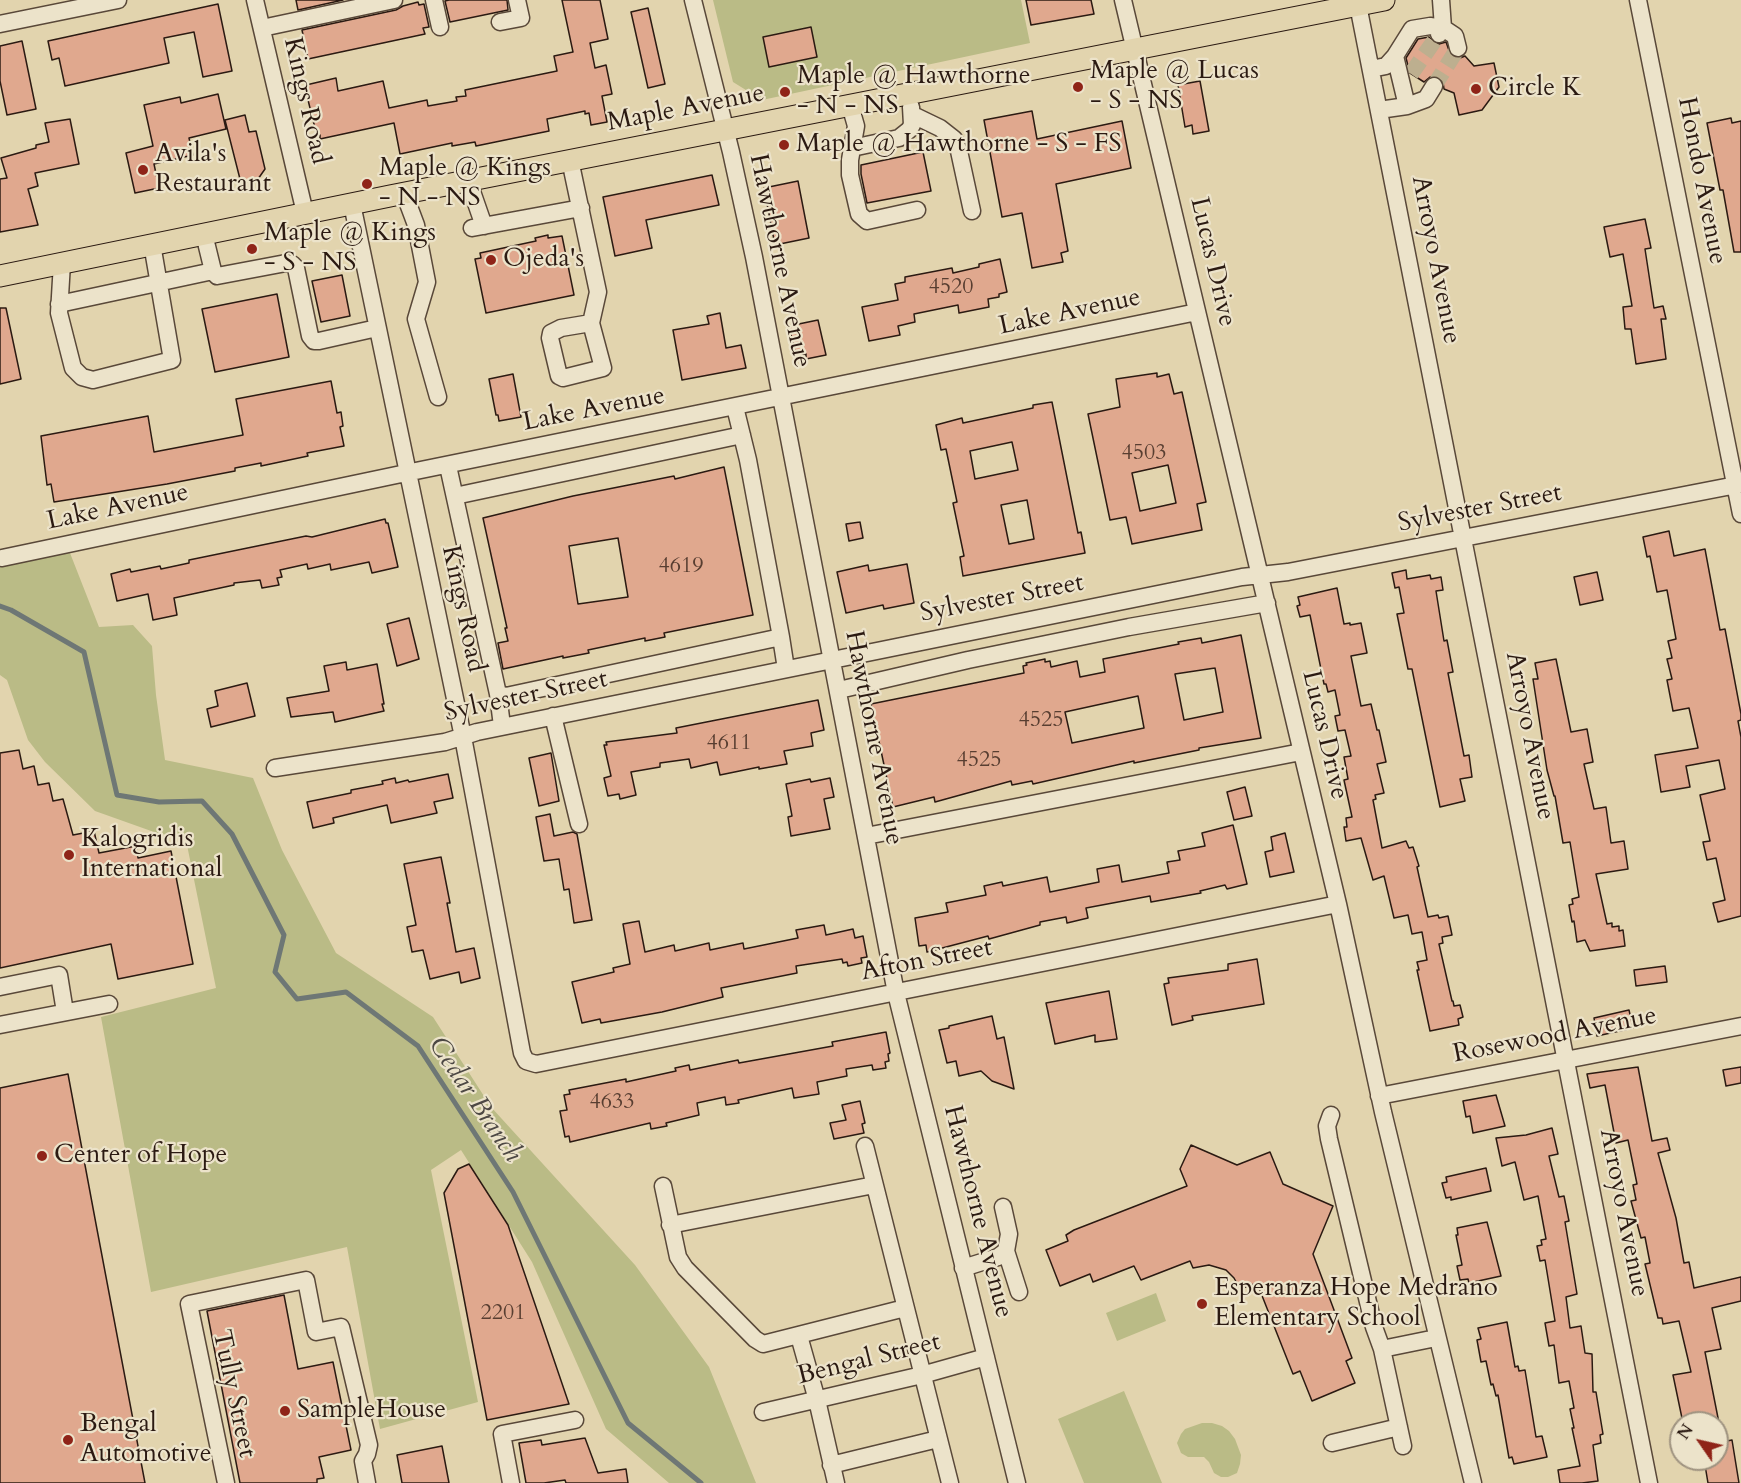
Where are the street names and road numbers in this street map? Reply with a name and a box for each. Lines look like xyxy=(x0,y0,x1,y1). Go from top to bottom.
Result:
street label: Kings Road xyxy=(275,35,335,167)
street label: Maple Avenue xyxy=(605,78,767,140)
street label: Hondo Avenue xyxy=(1669,95,1733,267)
street label: Hawthorne Avenue xyxy=(741,151,817,371)
street label: Arroyo Avenue xyxy=(1403,173,1467,347)
street label: Lucas Drive xyxy=(1182,194,1242,330)
street label: Lake Avenue xyxy=(996,283,1144,343)
street label: Lake Avenue xyxy=(520,381,668,439)
street label: Lake Avenue xyxy=(44,478,192,538)
street label: Sylvester Street xyxy=(1396,478,1564,540)
street label: Kings Road xyxy=(433,543,491,675)
street label: Sylvester Street xyxy=(918,568,1086,630)
street label: Hawthorne Avenue xyxy=(837,628,909,848)
street label: Arroyo Avenue xyxy=(1497,649,1561,823)
street label: Sylvester Street xyxy=(442,664,610,730)
street label: Lucas Drive xyxy=(1294,667,1354,803)
street label: Afton Street xyxy=(859,933,995,989)
street label: Rosewood Avenue xyxy=(1451,1001,1659,1071)
street label: Hawthorne Avenue xyxy=(936,1103,1018,1321)
street label: Arroyo Avenue xyxy=(1591,1126,1655,1300)
street label: Tully Street xyxy=(204,1327,262,1461)
street label: Bengal Street xyxy=(794,1327,944,1393)

